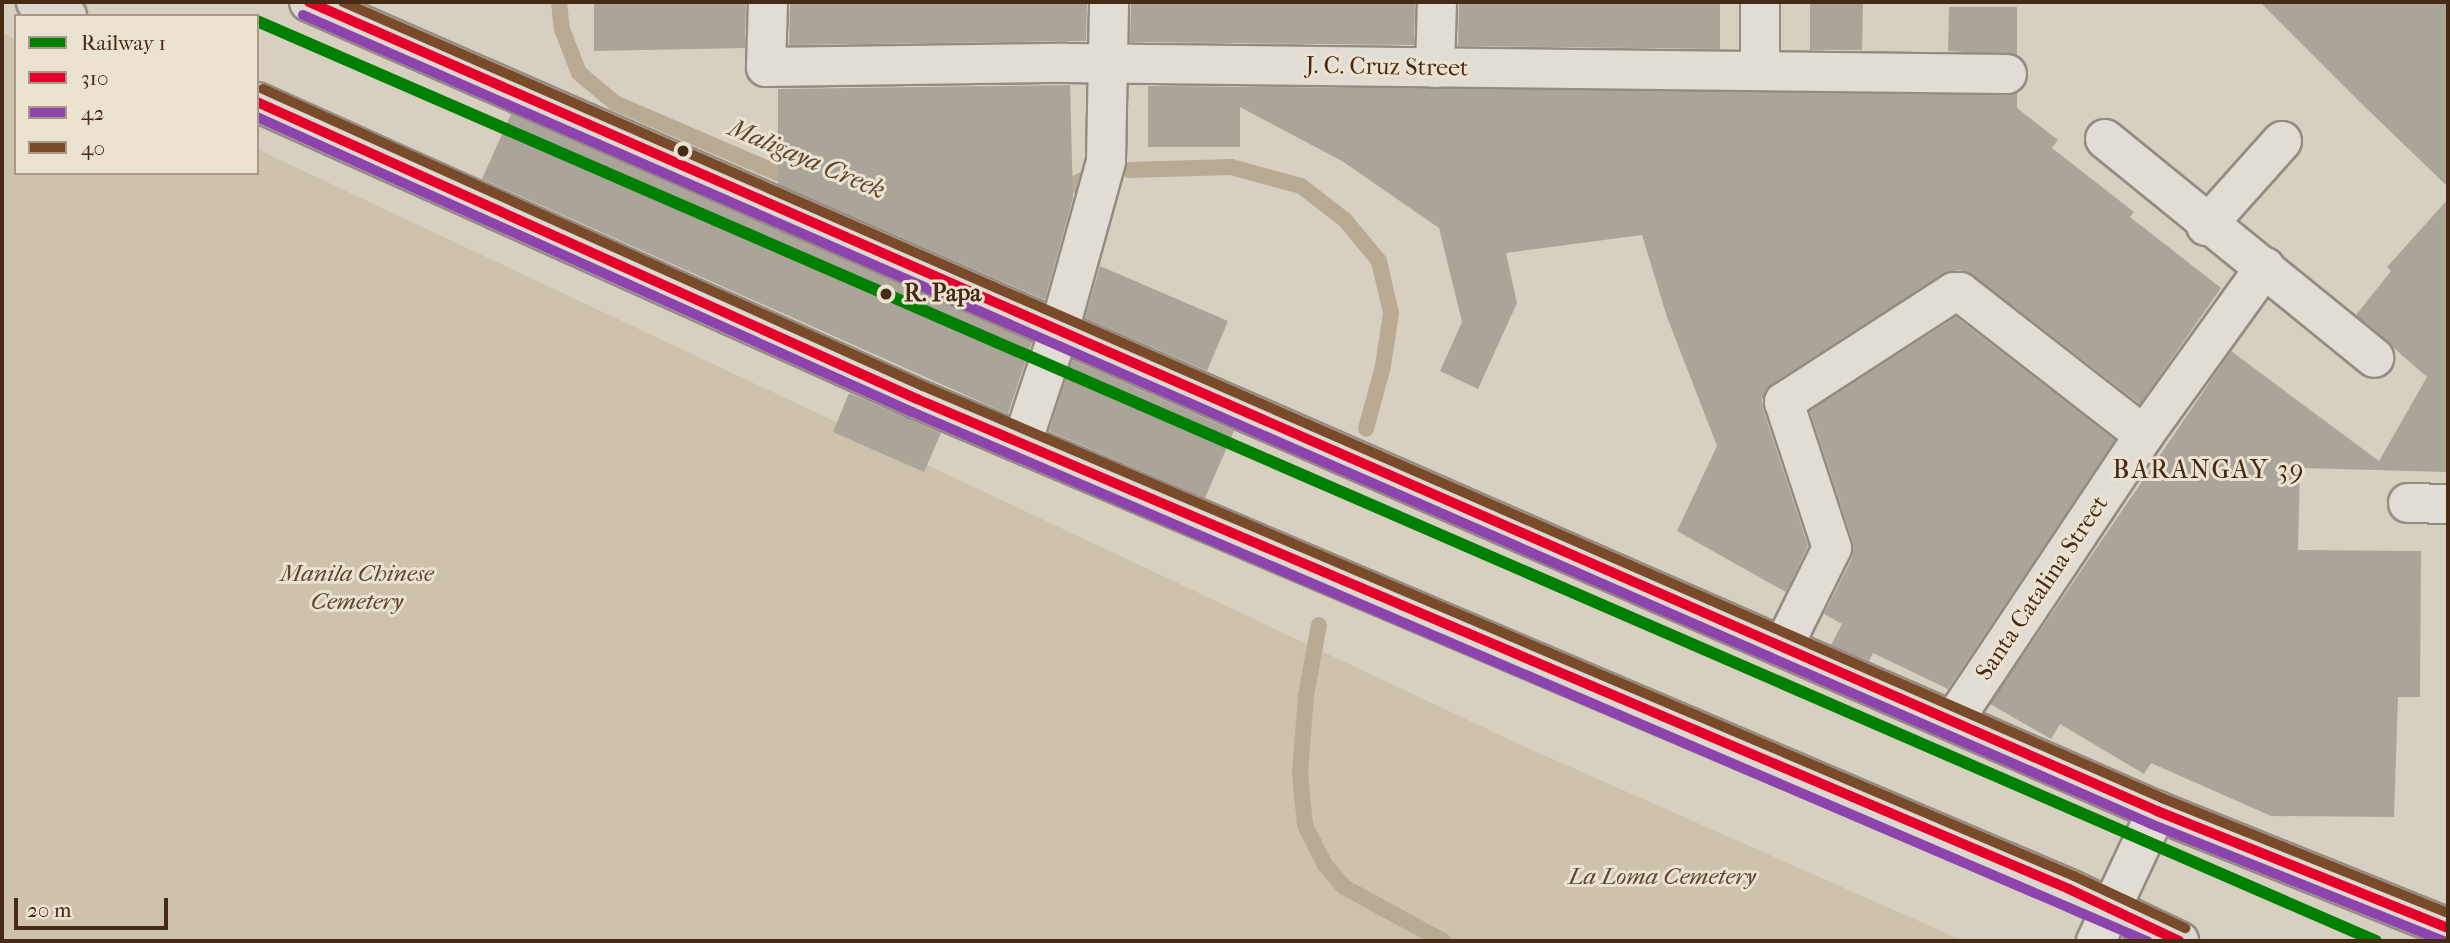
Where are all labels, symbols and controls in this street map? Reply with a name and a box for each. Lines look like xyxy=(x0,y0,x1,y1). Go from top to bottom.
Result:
legend xyxy=(14,14,259,175)
text: Railway 1 xyxy=(81,31,166,55)
street label: J. C. Cruz Street xyxy=(1305,51,1469,83)
text: 310 xyxy=(81,66,109,90)
text: 42 xyxy=(81,101,104,125)
water label: Maligaya Creek xyxy=(724,112,890,206)
text: 40 xyxy=(81,136,105,160)
unlabelled marker xyxy=(676,144,690,158)
place label: R. Papa xyxy=(904,280,981,308)
marker: R. Papa xyxy=(874,282,898,306)
district label: BARANGAY 39 xyxy=(2114,454,2304,486)
street label: Santa Catalina Street xyxy=(1970,490,2114,686)
park label: Manila Chinese Cemetery xyxy=(280,560,434,616)
park label: La Loma Cemetery xyxy=(1568,863,1756,891)
scale bar xyxy=(18,884,172,928)
text: 20 m xyxy=(27,898,71,922)

